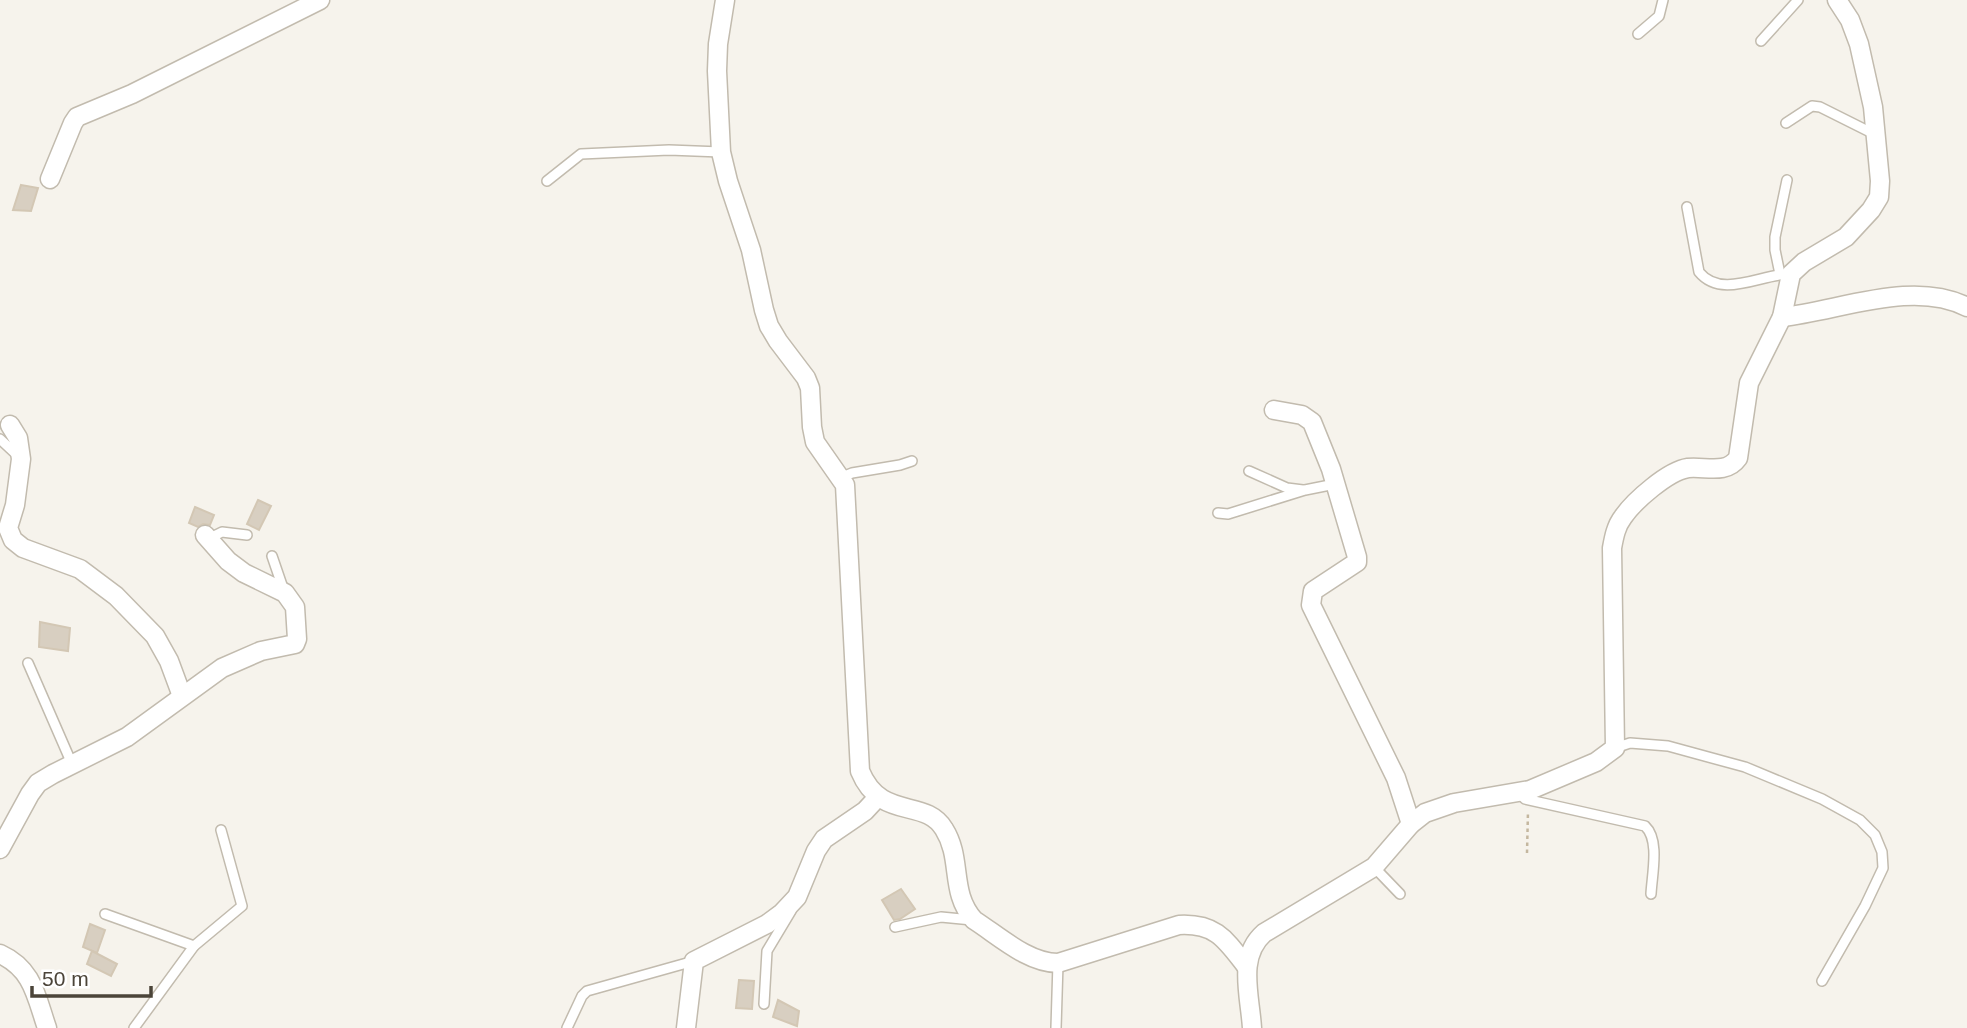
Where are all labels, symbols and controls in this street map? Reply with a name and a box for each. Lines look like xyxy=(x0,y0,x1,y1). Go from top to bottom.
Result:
scale bar xyxy=(32,954,150,998)
text: 50 m xyxy=(42,967,89,990)

